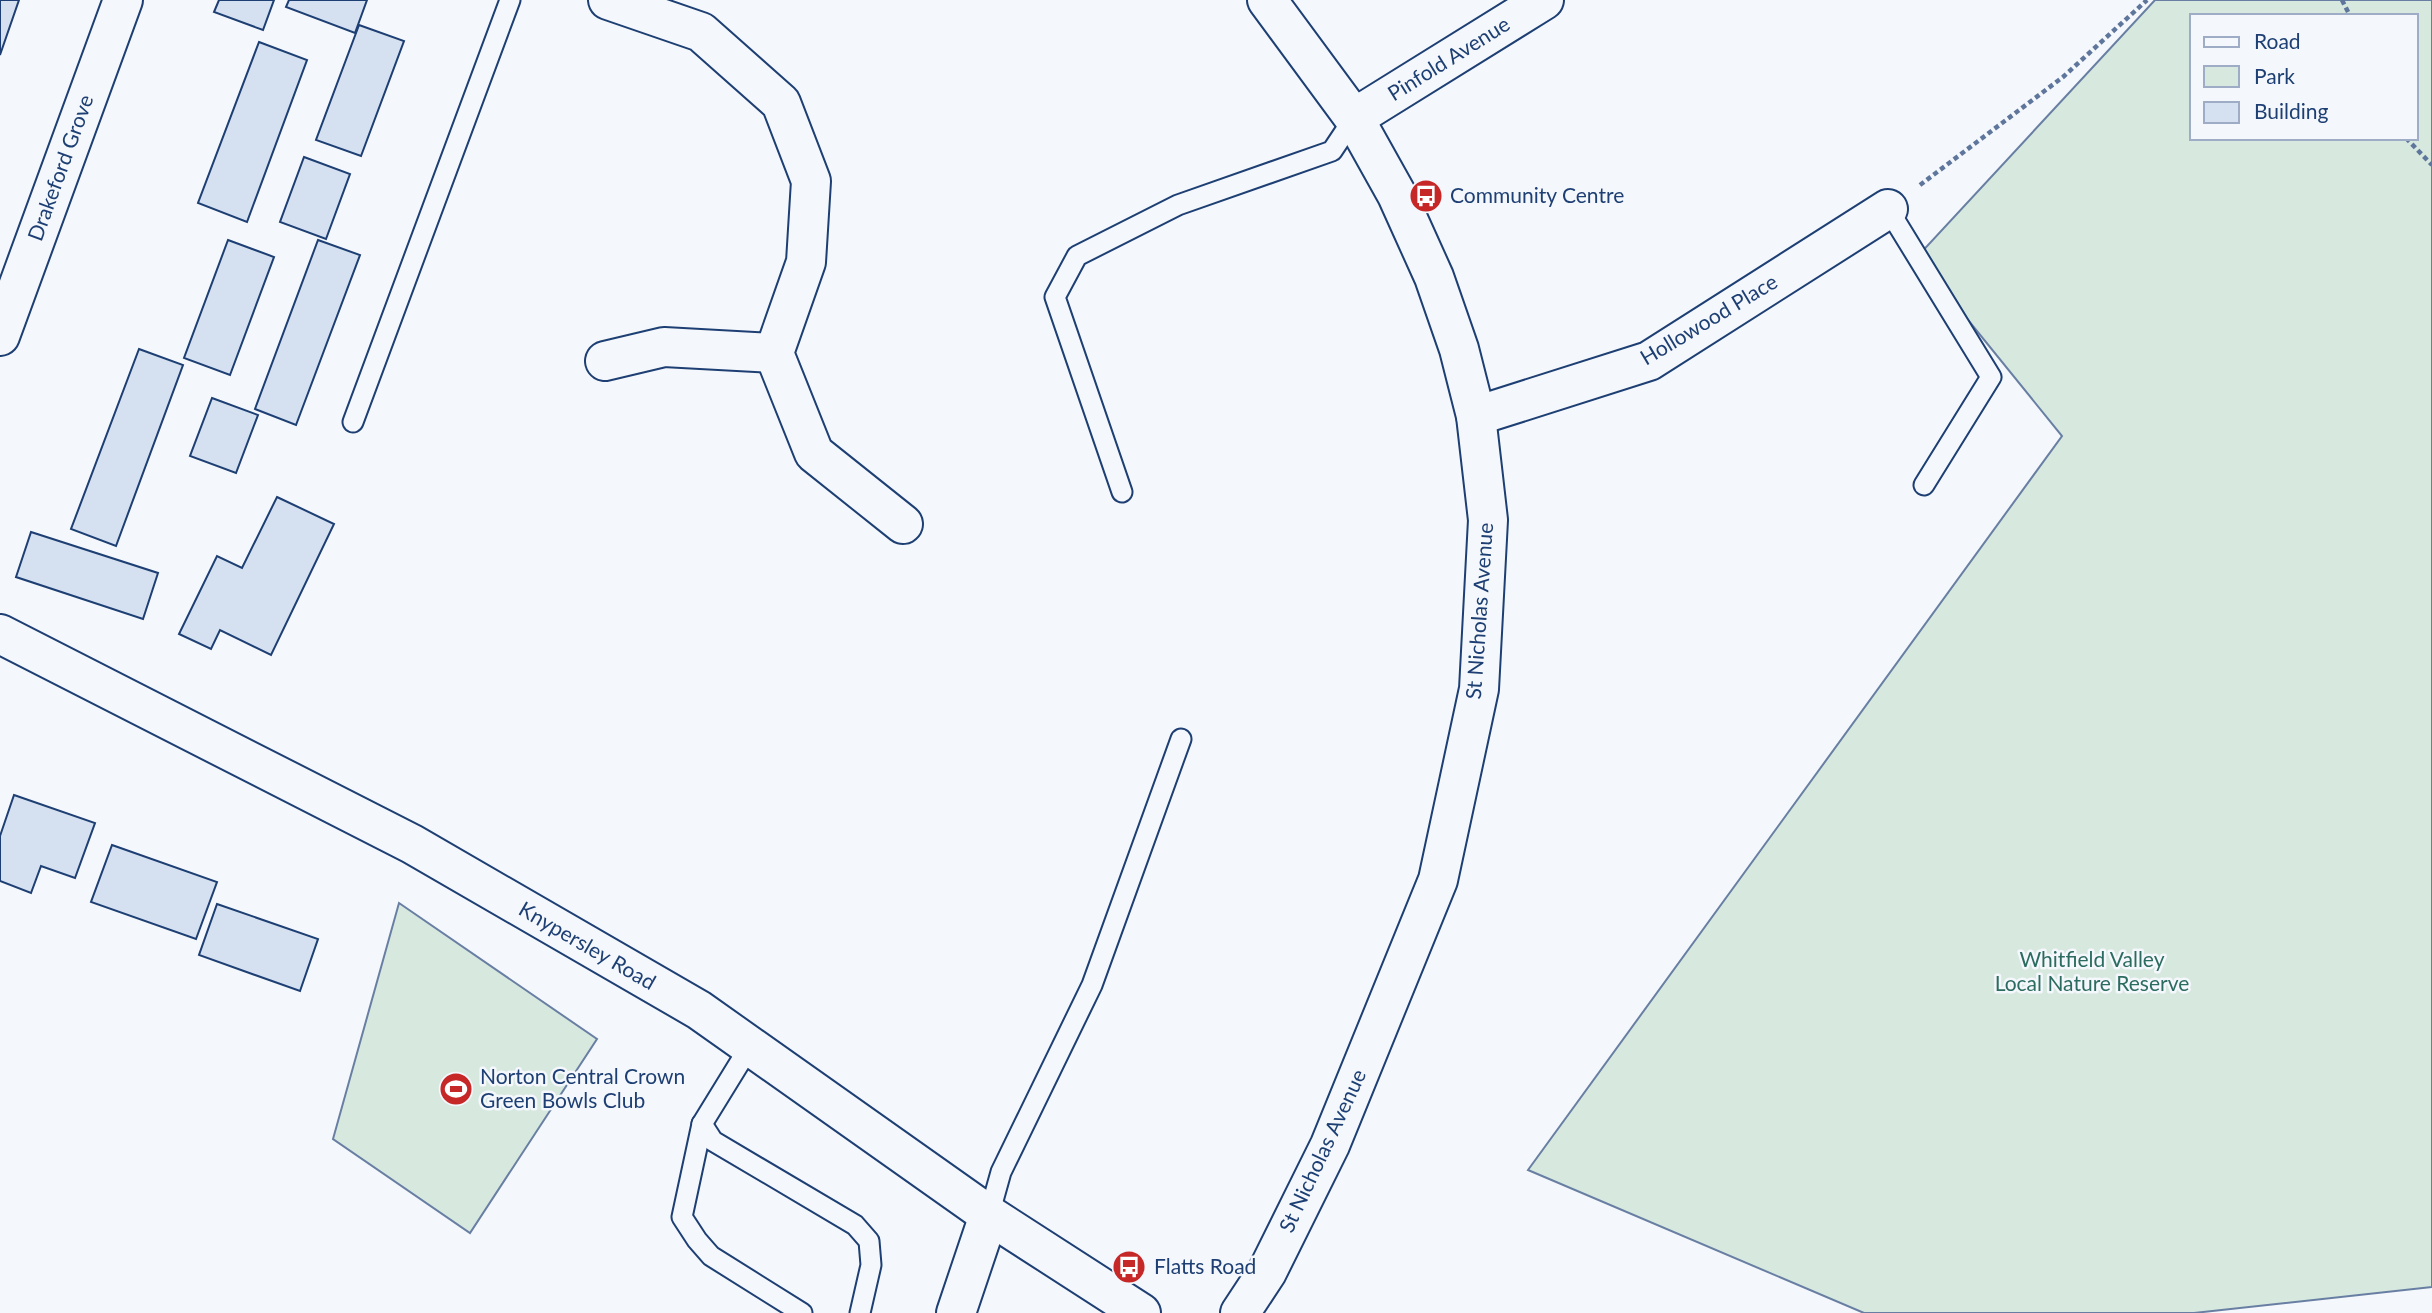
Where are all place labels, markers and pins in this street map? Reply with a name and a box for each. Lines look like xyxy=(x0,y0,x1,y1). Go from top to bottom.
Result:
bus stop icon: Community Centre xyxy=(1407,177,1445,215)
place label: Community Centre xyxy=(1450,182,1624,207)
place label: Norton Central Crown Green Bowls Club xyxy=(480,1063,685,1112)
sports icon: Norton Central Crown Green Bowls Club xyxy=(437,1070,475,1108)
bus stop icon: Flatts Road xyxy=(1110,1248,1148,1286)
place label: Flatts Road xyxy=(1154,1253,1256,1278)

